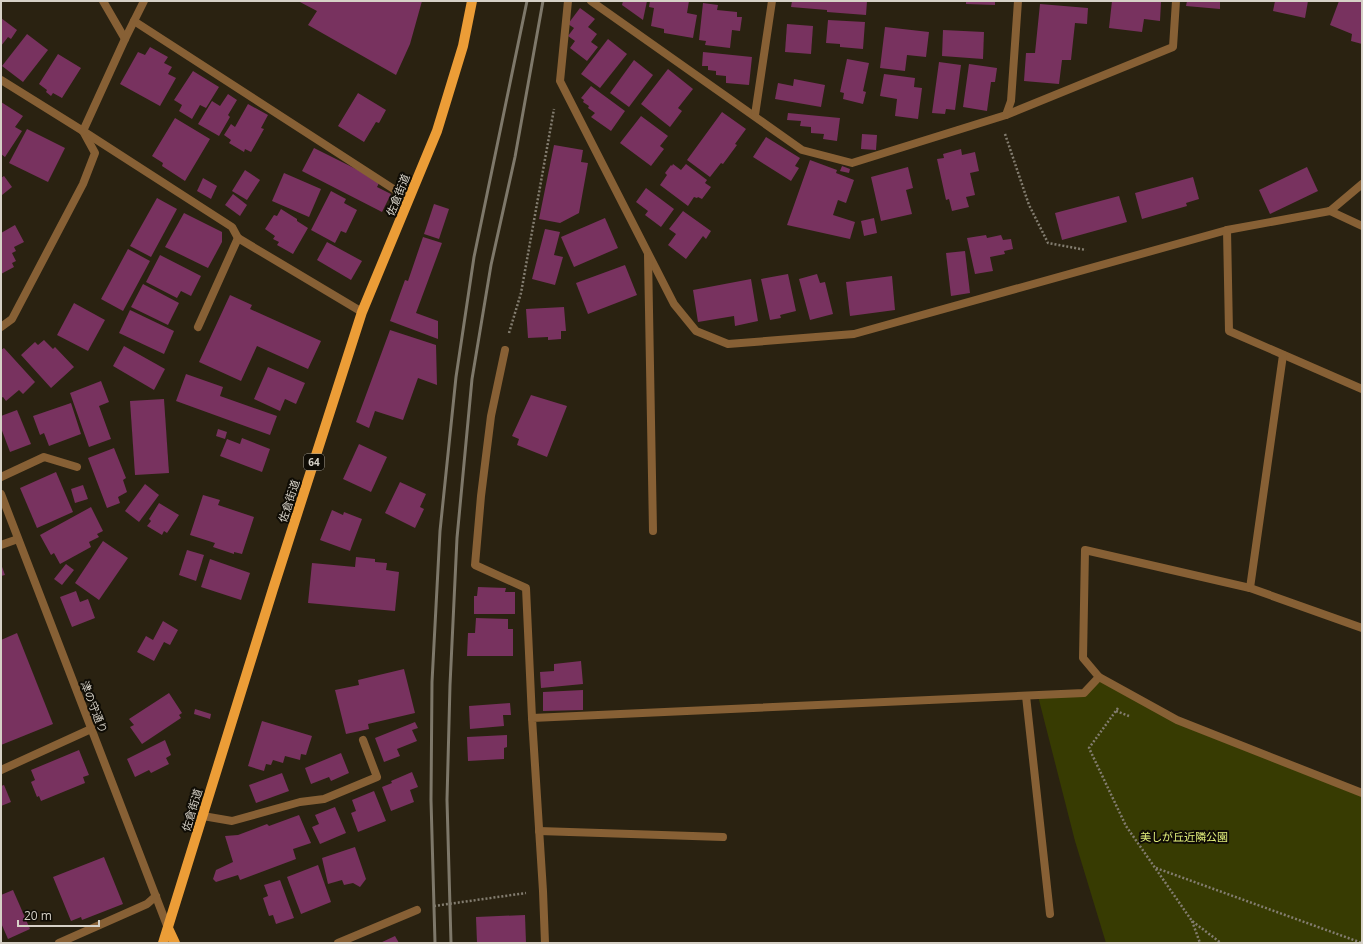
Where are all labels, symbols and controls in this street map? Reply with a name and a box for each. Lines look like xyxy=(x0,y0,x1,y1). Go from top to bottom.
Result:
street label: 佐倉街道 xyxy=(382,172,413,218)
road number: 64 xyxy=(304,454,324,470)
street label: 佐倉街道 xyxy=(275,478,302,524)
street label: 津の守通り xyxy=(78,678,111,735)
street label: 佐倉街道 xyxy=(178,787,205,833)
park label: 美しが丘近隣公園 xyxy=(1140,829,1228,844)
scale bar xyxy=(18,902,99,928)
text: 20 m xyxy=(24,907,52,924)

